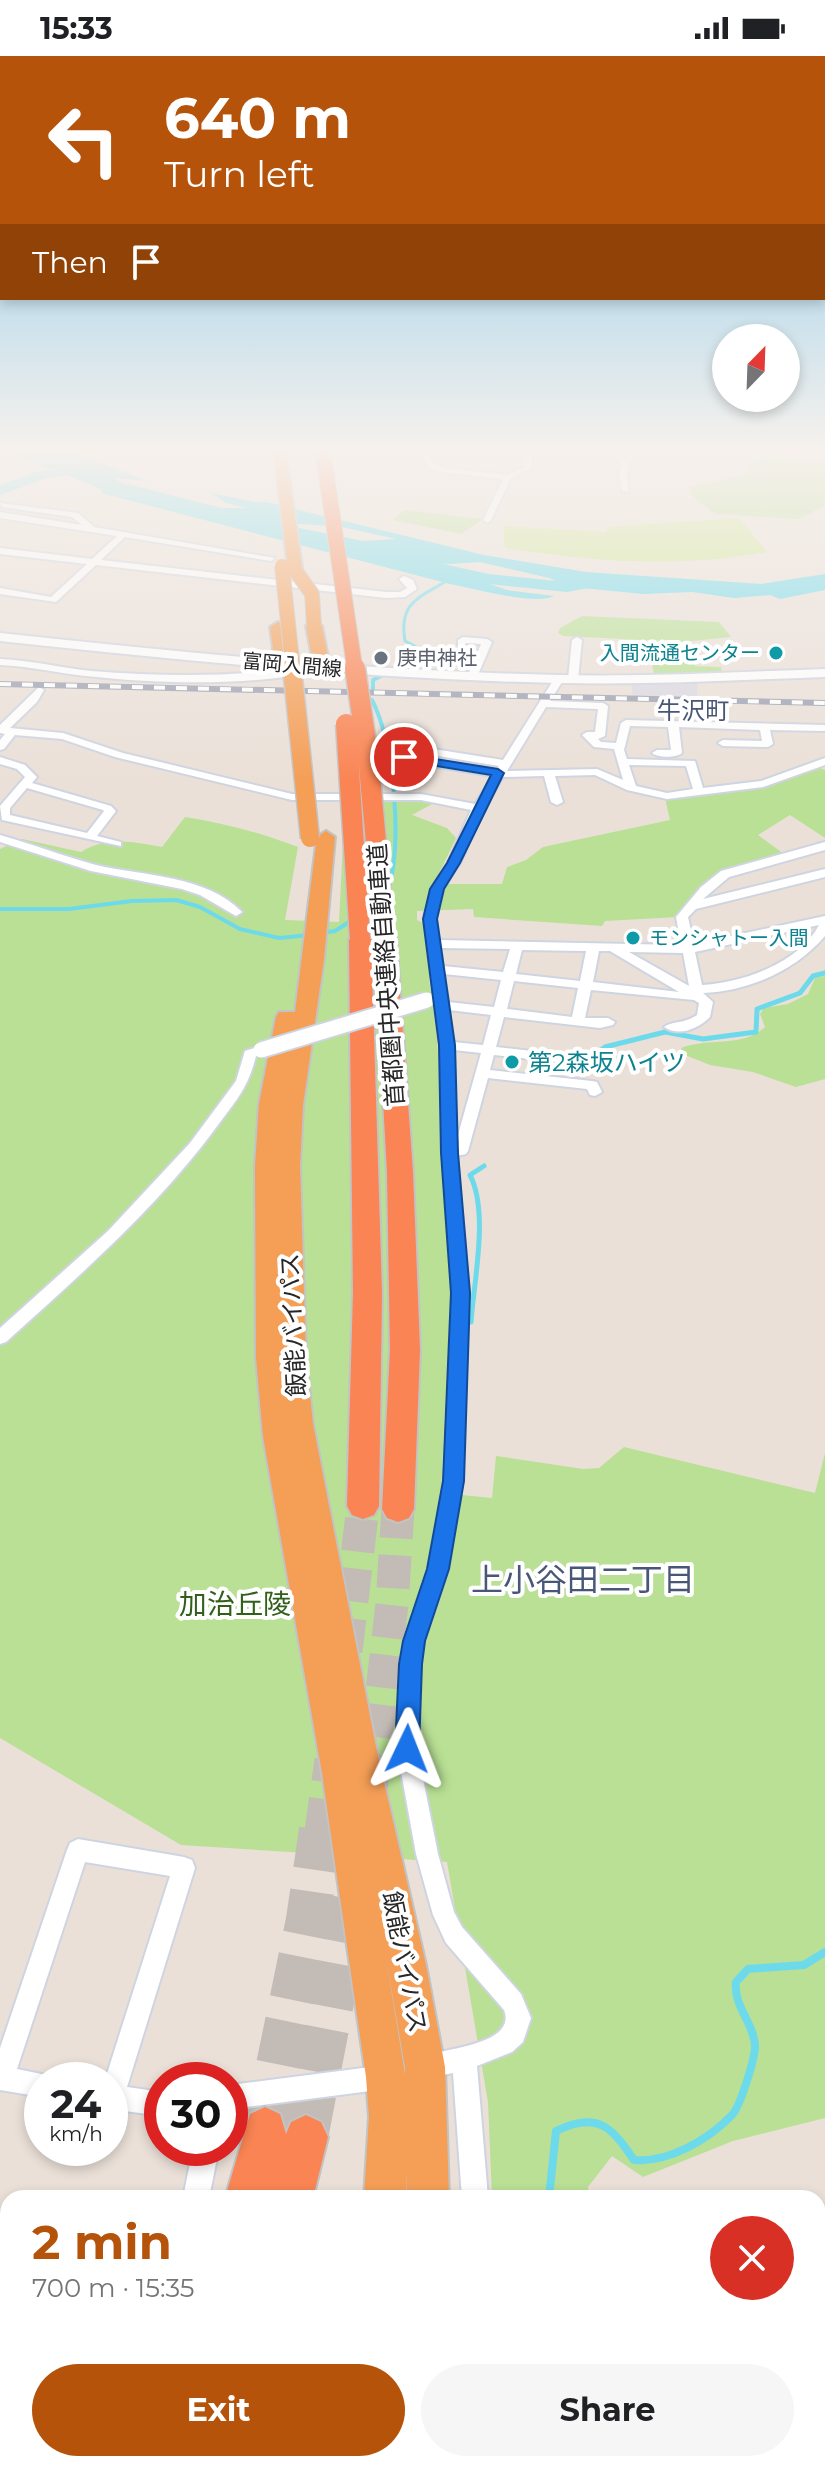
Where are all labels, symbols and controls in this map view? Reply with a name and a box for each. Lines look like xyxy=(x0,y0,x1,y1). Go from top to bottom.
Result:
text: 15:33 xyxy=(40,10,113,47)
text: 640 m xyxy=(164,84,351,152)
icon: left xyxy=(32,88,136,192)
text: Turn left xyxy=(164,152,315,196)
icon: arrive xyxy=(124,240,168,284)
text: Then xyxy=(32,244,108,281)
north arrow xyxy=(712,324,800,412)
map controls xyxy=(712,324,800,412)
place label: 入間流通センター xyxy=(600,641,760,665)
marker: 入間流通センター xyxy=(767,644,785,662)
place label: 庚申神社 xyxy=(397,646,477,670)
street label: 富岡入間線 xyxy=(241,649,343,681)
marker: 庚申神社 xyxy=(372,649,390,667)
district label: 牛沢町 xyxy=(657,696,729,725)
pin xyxy=(370,723,438,791)
icon: arrive xyxy=(382,735,426,779)
street label: 首都圏中央連絡自動車道 xyxy=(362,842,410,1108)
place label: モンシャトー入間 xyxy=(649,926,809,950)
marker: モンシャトー入間 xyxy=(624,929,642,947)
place label: 第2森坂ハイツ xyxy=(528,1048,685,1077)
marker: 第2森坂ハイツ xyxy=(503,1053,521,1071)
street label: 飯能バイパス xyxy=(275,1253,311,1397)
district label: 上小谷田二丁目 xyxy=(471,1560,695,1599)
park label: 加治丘陵 xyxy=(179,1587,291,1621)
position arrow xyxy=(365,1707,449,1791)
street label: 飯能バイパス xyxy=(377,1889,433,2035)
speed limit sign: 30 xyxy=(144,2062,248,2166)
text: 24 xyxy=(51,2079,101,2128)
text: km/h xyxy=(49,2122,103,2146)
text: 2 min xyxy=(32,2213,172,2271)
button: close xyxy=(710,2216,794,2300)
text: 700 m · 15:35 xyxy=(32,2272,195,2304)
button: Exit xyxy=(32,2364,405,2456)
button: Share xyxy=(421,2364,794,2456)

